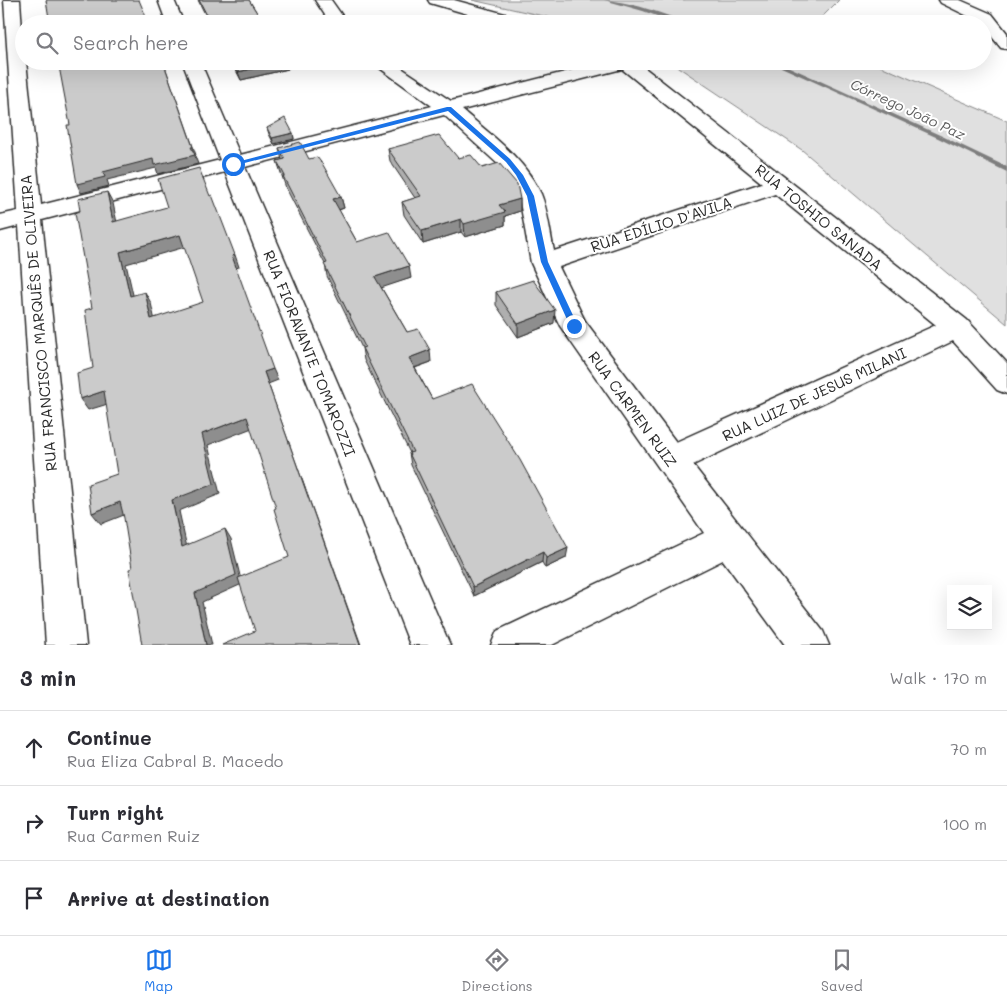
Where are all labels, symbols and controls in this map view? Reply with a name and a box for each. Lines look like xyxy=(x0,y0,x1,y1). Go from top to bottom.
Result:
search box xyxy=(15,15,992,70)
icon: search xyxy=(33,29,61,57)
text: Search here xyxy=(73,30,189,55)
water label: Córrego João Paz xyxy=(848,74,969,144)
route start xyxy=(222,153,245,176)
street label: RUA TOSHIO SANADA xyxy=(751,159,887,275)
street label: RUA FRANCISCO MARQUÊS DE OLIVEIRA xyxy=(15,174,61,472)
street label: RUA EDÍLIO D'AVILA xyxy=(588,192,734,256)
street label: RUA FIORAVANTE TOMAROZZI xyxy=(259,247,361,460)
route end xyxy=(563,315,586,338)
street label: RUA LUIZ DE JESUS MILANI xyxy=(719,342,910,445)
street label: RUA CARMEN RUIZ xyxy=(584,347,682,471)
map controls xyxy=(947,585,992,630)
button: layers xyxy=(947,585,992,630)
text: 3 min xyxy=(20,664,76,691)
text: Walk · 170 m xyxy=(889,667,987,688)
text: Continue xyxy=(67,725,152,750)
icon: ahead xyxy=(20,734,48,762)
text: 70 m xyxy=(950,738,987,759)
text: Rua Eliza Cabral B. Macedo xyxy=(67,750,283,771)
text: Turn right xyxy=(67,800,164,825)
icon: right xyxy=(20,809,48,837)
text: 100 m xyxy=(942,813,987,834)
text: Rua Carmen Ruiz xyxy=(67,825,200,846)
icon: arrive xyxy=(20,884,48,912)
text: Arrive at destination xyxy=(67,886,270,911)
tab: Map xyxy=(144,946,173,995)
tab: Directions xyxy=(461,946,533,995)
tab: Saved xyxy=(821,946,863,995)

